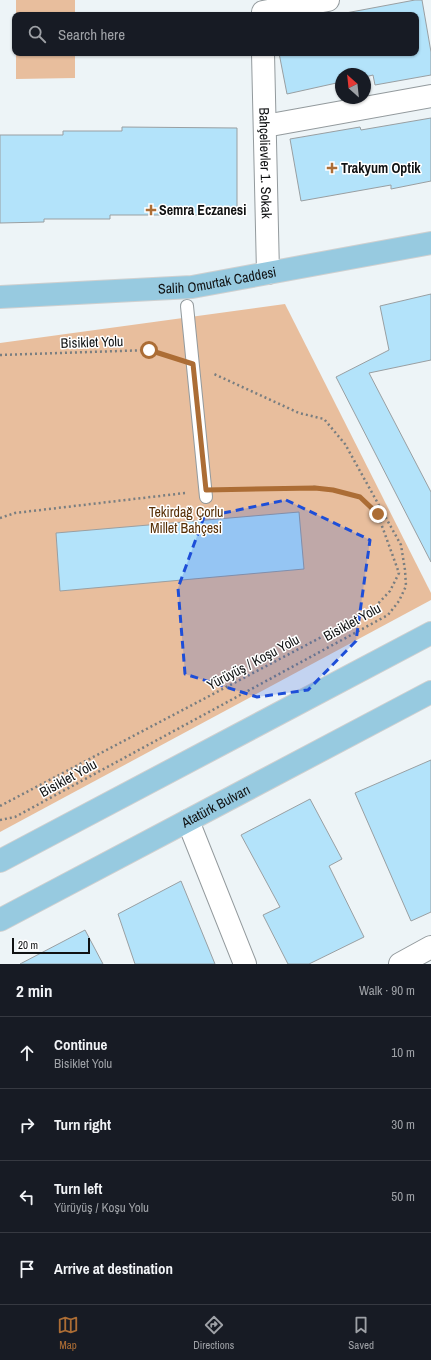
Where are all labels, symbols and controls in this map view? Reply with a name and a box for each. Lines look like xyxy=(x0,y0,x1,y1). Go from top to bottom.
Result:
search box xyxy=(12,12,419,56)
icon: search xyxy=(26,23,48,45)
text: Search here xyxy=(58,24,125,45)
north arrow xyxy=(335,68,371,104)
street label: Bahçelievler 1. Sokak xyxy=(255,107,276,219)
place label: Trakyum Optik xyxy=(341,159,421,177)
marker: Trakyum Optik xyxy=(326,162,338,174)
place label: Semra Eczanesi xyxy=(159,201,246,219)
marker: Semra Eczanesi xyxy=(146,205,156,215)
street label: Salih Omurtak Caddesi xyxy=(158,263,278,298)
street label: Bisiklet Yolu xyxy=(60,332,124,352)
route start xyxy=(140,341,158,359)
park label: Tekirdağ Çorlu Millet Bahçesi xyxy=(149,503,223,537)
route end xyxy=(369,505,387,523)
street label: Bisiklet Yolu xyxy=(320,599,384,645)
street label: Yürüyüş / Koşu Yolu xyxy=(204,630,302,694)
street label: Bisiklet Yolu xyxy=(36,755,100,801)
street label: Atatürk Bulvarı xyxy=(177,780,253,832)
scale bar xyxy=(12,936,90,955)
text: 20 m xyxy=(18,938,38,952)
text: 2 min xyxy=(16,979,52,1002)
text: Walk · 90 m xyxy=(359,982,415,999)
text: Continue xyxy=(54,1034,107,1055)
icon: ahead xyxy=(16,1042,38,1064)
text: 10 m xyxy=(391,1044,415,1061)
text: Bisiklet Yolu xyxy=(54,1055,112,1072)
icon: right xyxy=(16,1114,38,1136)
text: Turn right xyxy=(54,1114,111,1135)
text: 30 m xyxy=(391,1116,415,1133)
text: Turn left xyxy=(54,1178,102,1199)
icon: left xyxy=(16,1186,38,1208)
text: 50 m xyxy=(391,1188,415,1205)
text: Yürüyüş / Koşu Yolu xyxy=(54,1199,149,1216)
icon: arrive xyxy=(16,1258,38,1280)
text: Arrive at destination xyxy=(54,1258,173,1279)
tab: Map xyxy=(57,1314,79,1352)
tab: Directions xyxy=(193,1314,234,1352)
tab: Saved xyxy=(348,1314,374,1352)

